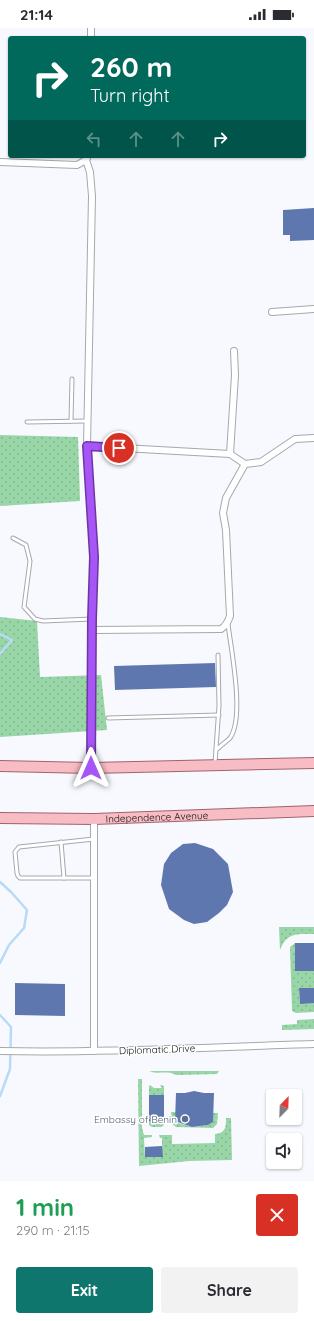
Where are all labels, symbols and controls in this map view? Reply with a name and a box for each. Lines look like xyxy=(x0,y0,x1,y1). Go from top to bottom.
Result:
text: 21:14 xyxy=(20,5,53,24)
text: 260 m xyxy=(90,49,172,84)
icon: right xyxy=(24,52,76,104)
text: Turn right xyxy=(90,84,170,107)
icon: left xyxy=(83,128,105,150)
icon: ahead xyxy=(125,128,147,150)
icon: ahead xyxy=(167,128,189,150)
icon: right xyxy=(209,128,231,150)
pin xyxy=(102,431,136,465)
icon: arrive xyxy=(108,437,130,459)
position arrow xyxy=(70,747,112,789)
street label: Independence Avenue xyxy=(105,809,209,826)
street label: Diplomatic Drive xyxy=(119,1042,196,1057)
north arrow xyxy=(266,1089,302,1125)
map controls xyxy=(266,1089,302,1169)
place label: Embassy of Benin xyxy=(94,1113,177,1126)
marker: Embassy of Benin xyxy=(180,1114,190,1124)
button: sound xyxy=(266,1133,302,1169)
text: 1 min xyxy=(16,1192,74,1222)
button: close xyxy=(256,1194,298,1236)
text: 290 m · 21:15 xyxy=(16,1222,90,1238)
button: Exit xyxy=(16,1267,153,1313)
button: Share xyxy=(161,1267,298,1313)

